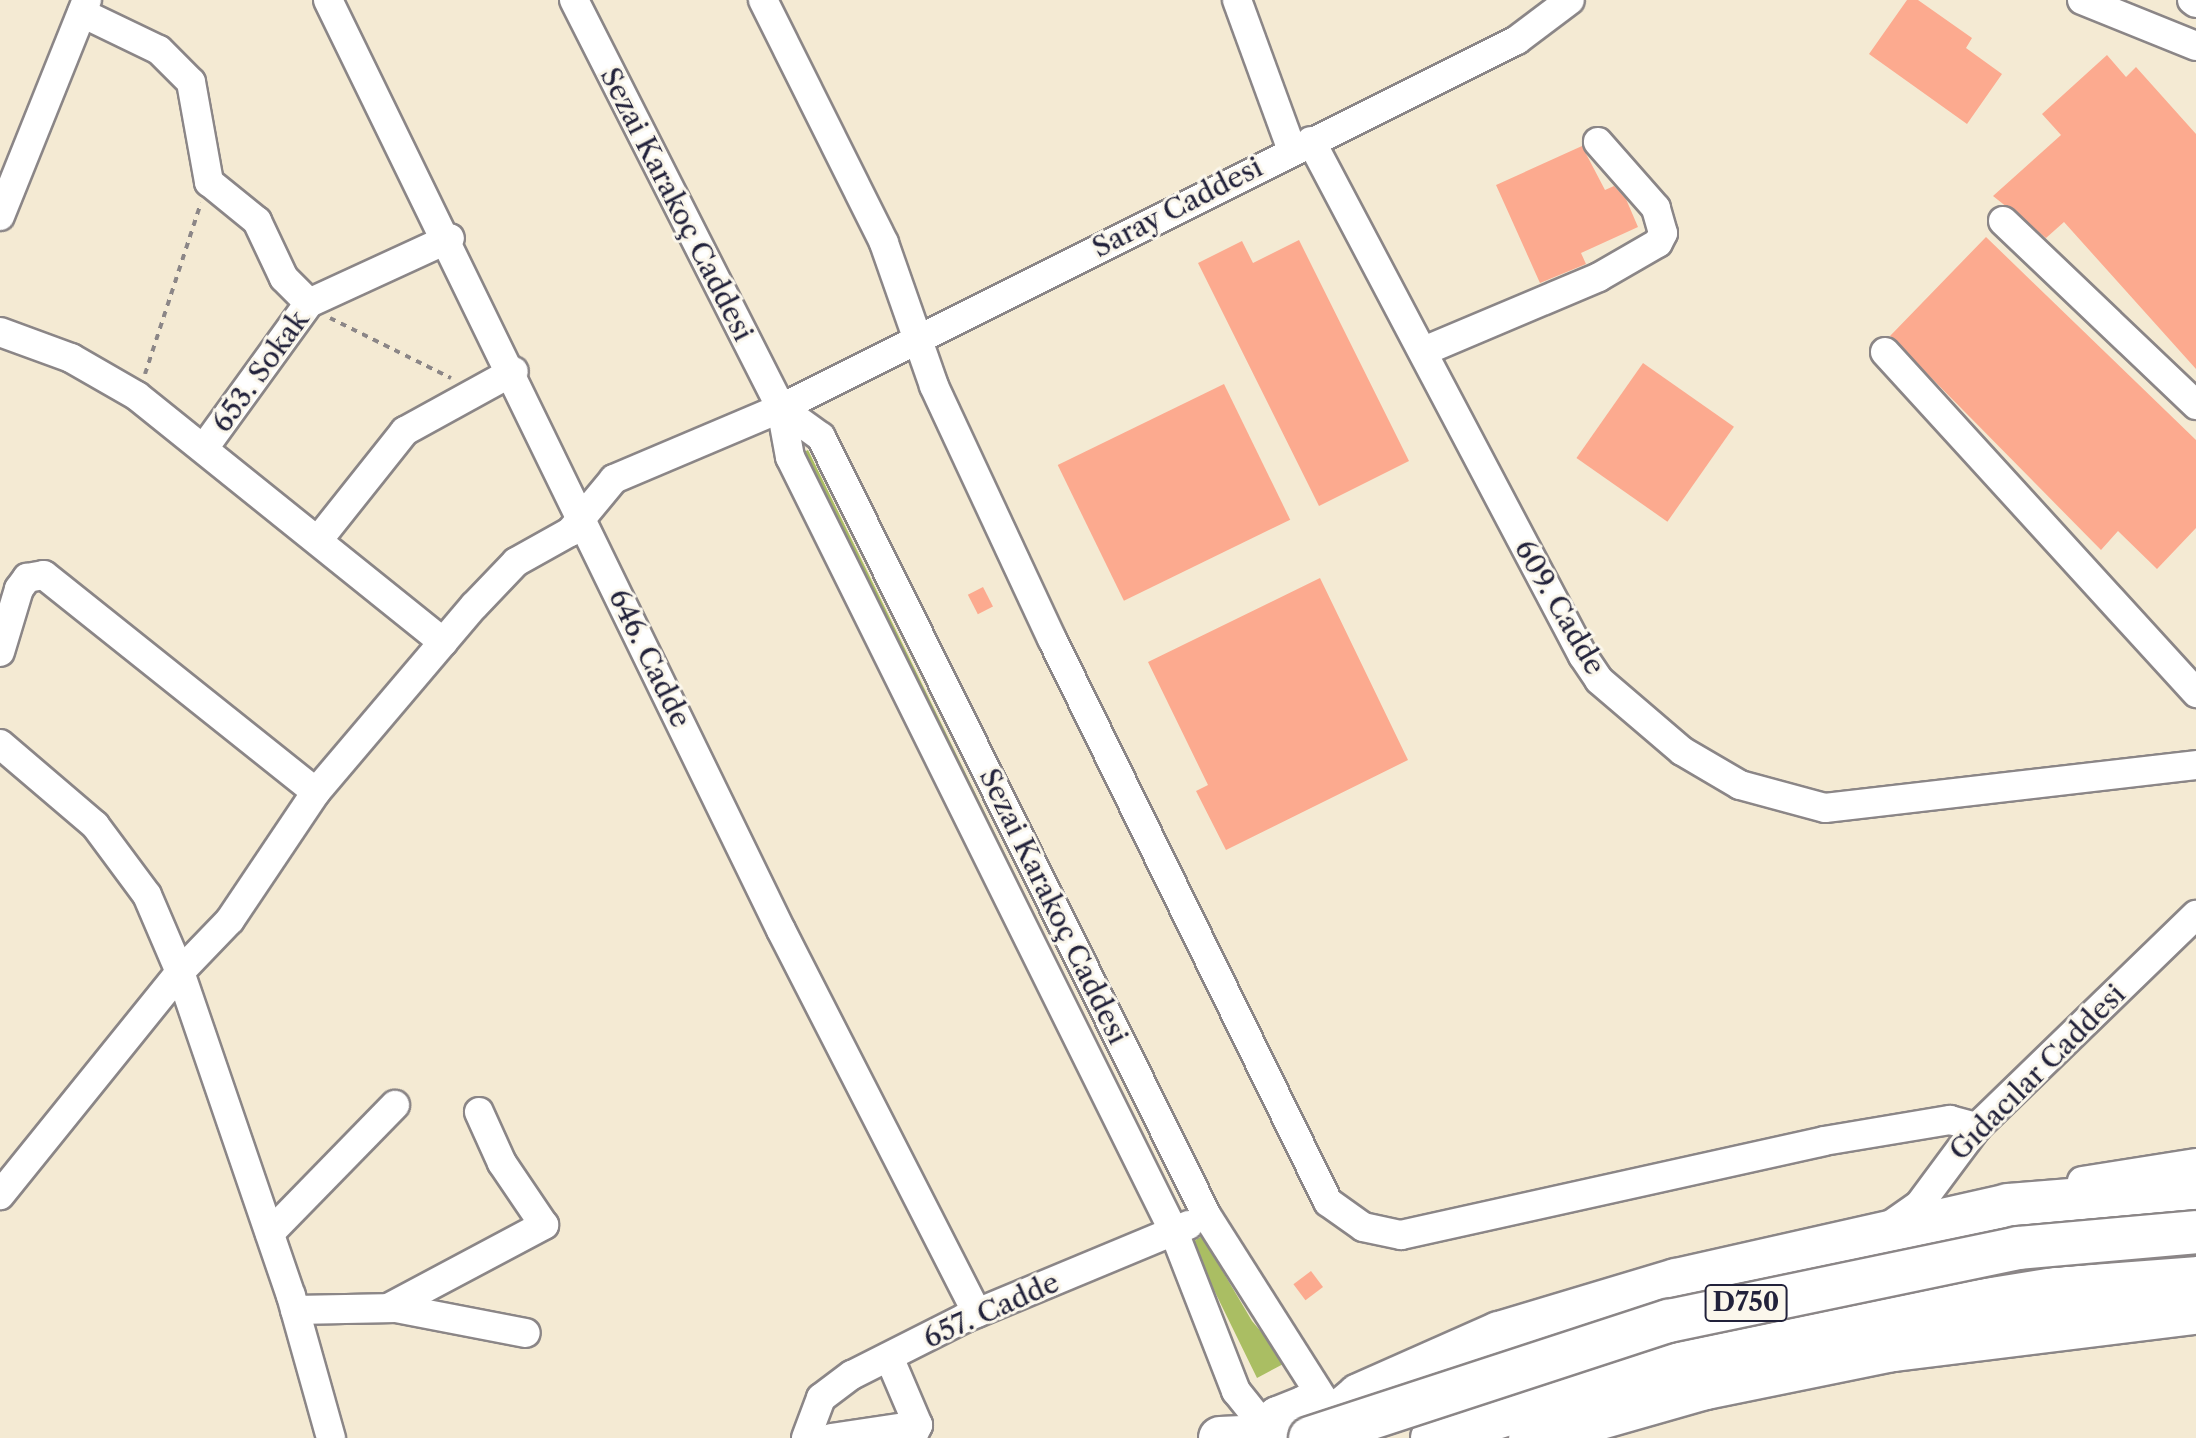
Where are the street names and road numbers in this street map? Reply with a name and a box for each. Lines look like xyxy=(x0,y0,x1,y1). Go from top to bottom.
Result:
street label: Sezai Karakoç Caddesi xyxy=(593,62,761,346)
street label: Saray Caddesi xyxy=(1086,150,1268,264)
street label: 653. Sokak xyxy=(205,304,315,438)
street label: 609. Cadde xyxy=(1508,534,1612,680)
street label: 646. Cadde xyxy=(602,583,698,733)
street label: Sezai Karakoç Caddesi xyxy=(973,763,1135,1049)
street label: Gıdacılar Caddesi xyxy=(1942,977,2132,1167)
street label: 657. Cadde xyxy=(918,1265,1064,1355)
road number: D750 xyxy=(1704,1281,1788,1325)

